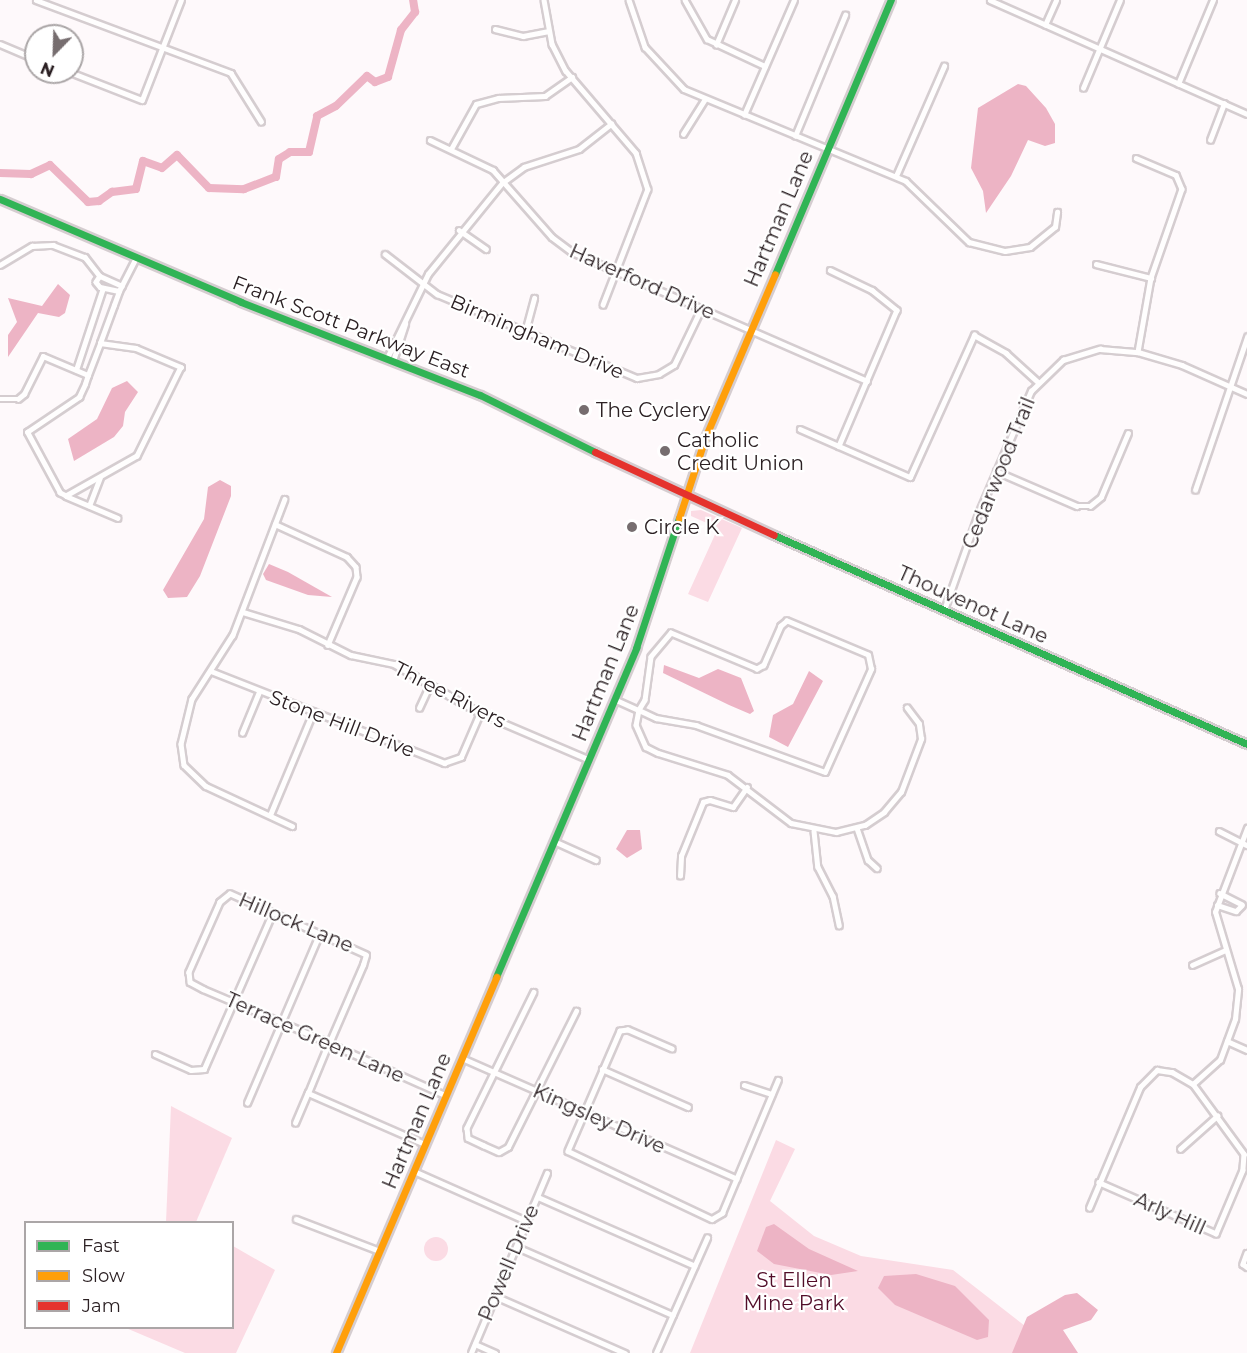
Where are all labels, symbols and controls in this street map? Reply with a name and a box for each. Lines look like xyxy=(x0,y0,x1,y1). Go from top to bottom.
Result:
north arrow xyxy=(24,24,84,84)
text: N xyxy=(38,58,57,80)
street label: Hartman Lane xyxy=(740,147,818,291)
street label: Haverford Drive xyxy=(566,239,718,325)
street label: Frank Scott Parkway East xyxy=(229,271,473,383)
street label: Birmingham Drive xyxy=(447,290,627,384)
street label: Cedarwood Trail xyxy=(958,394,1040,552)
place label: The Cyclery xyxy=(596,398,710,422)
marker: The Cyclery xyxy=(577,403,591,417)
place label: Catholic Credit Union xyxy=(677,428,804,475)
marker: Catholic Credit Union xyxy=(658,444,672,458)
place label: Circle K xyxy=(644,515,719,539)
marker: Circle K xyxy=(625,520,639,534)
street label: Thouvenot Lane xyxy=(894,561,1052,649)
street label: Hartman Lane xyxy=(568,601,644,745)
street label: Three Rivers xyxy=(390,657,510,733)
street label: Stone Hill Drive xyxy=(266,685,418,763)
street label: Hillock Lane xyxy=(235,888,357,958)
street label: Terrace Green Lane xyxy=(222,988,408,1088)
street label: Hartman Lane xyxy=(378,1049,456,1193)
street label: Kingsley Drive xyxy=(529,1079,669,1159)
street label: Arly Hill xyxy=(1130,1188,1210,1240)
street label: Powell Drive xyxy=(474,1201,544,1325)
legend xyxy=(24,1221,234,1329)
text: Fast xyxy=(82,1235,120,1257)
text: Slow xyxy=(82,1265,125,1287)
park label: St Ellen Mine Park xyxy=(743,1269,845,1316)
text: Jam xyxy=(82,1295,121,1317)

